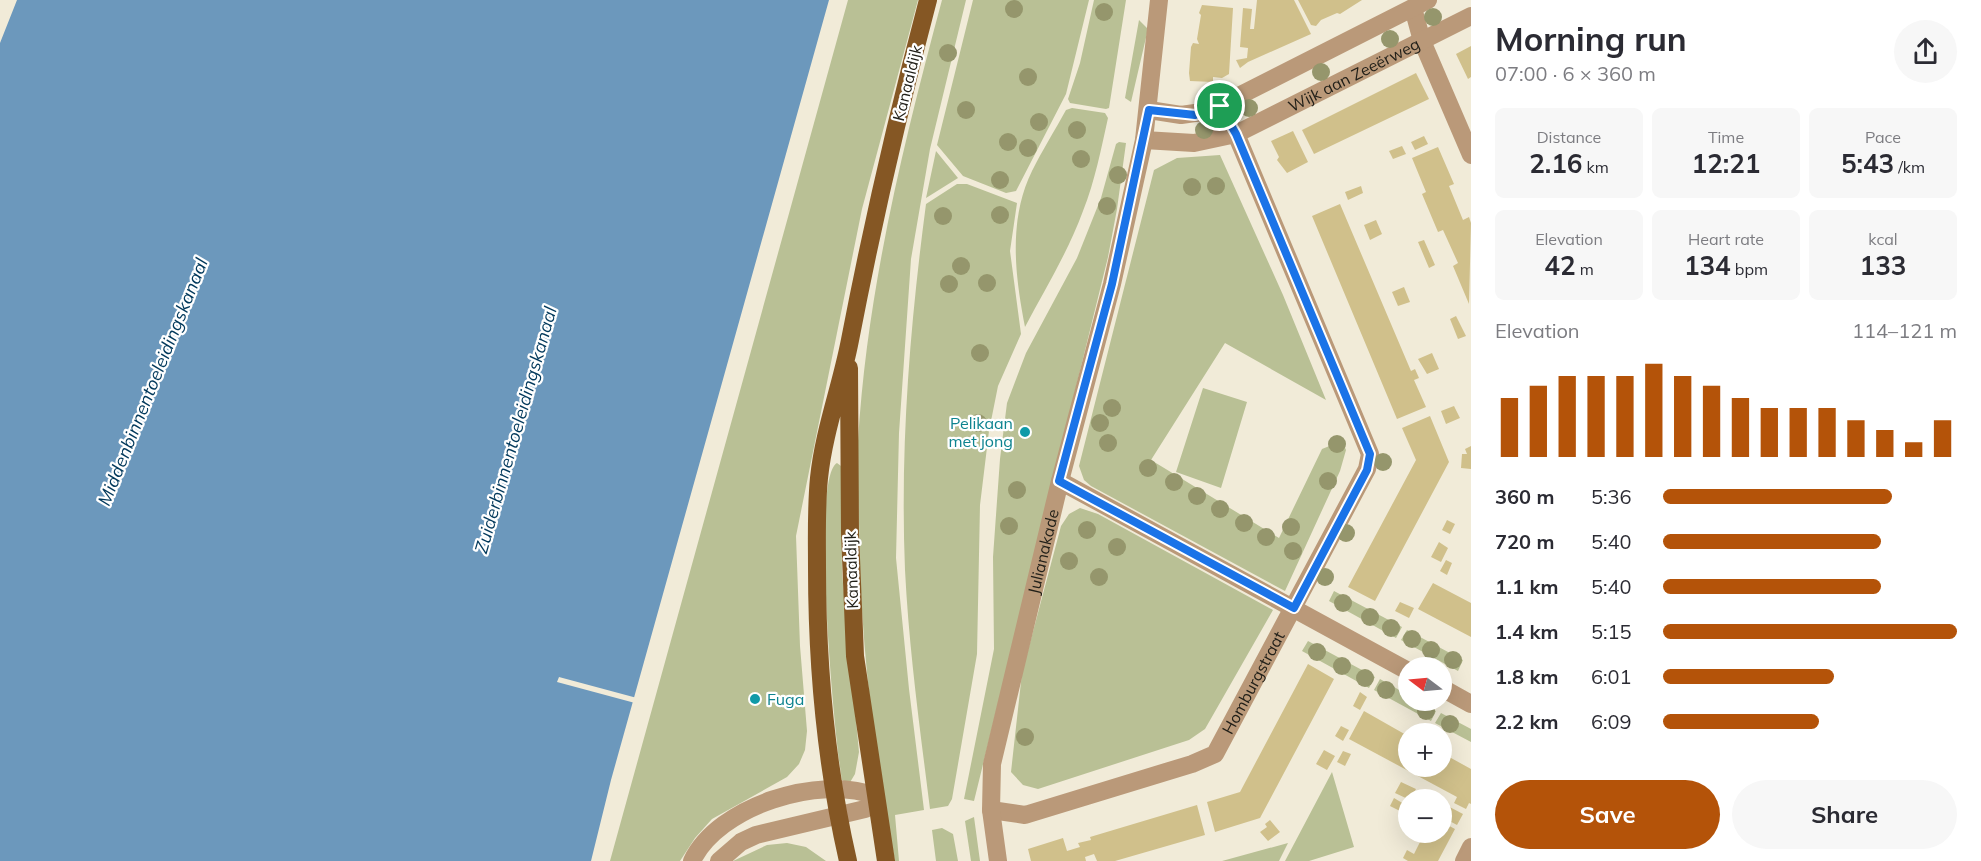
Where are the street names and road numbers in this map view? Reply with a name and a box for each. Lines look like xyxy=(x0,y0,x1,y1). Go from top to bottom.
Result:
street label: Wijk aan Zeeërweg xyxy=(1285,33,1423,116)
street label: Kanaaldijk xyxy=(888,42,926,123)
street label: Julianakade xyxy=(1023,507,1063,596)
street label: Kanaaldijk xyxy=(840,530,862,609)
street label: Homburgstraat xyxy=(1218,627,1289,737)

